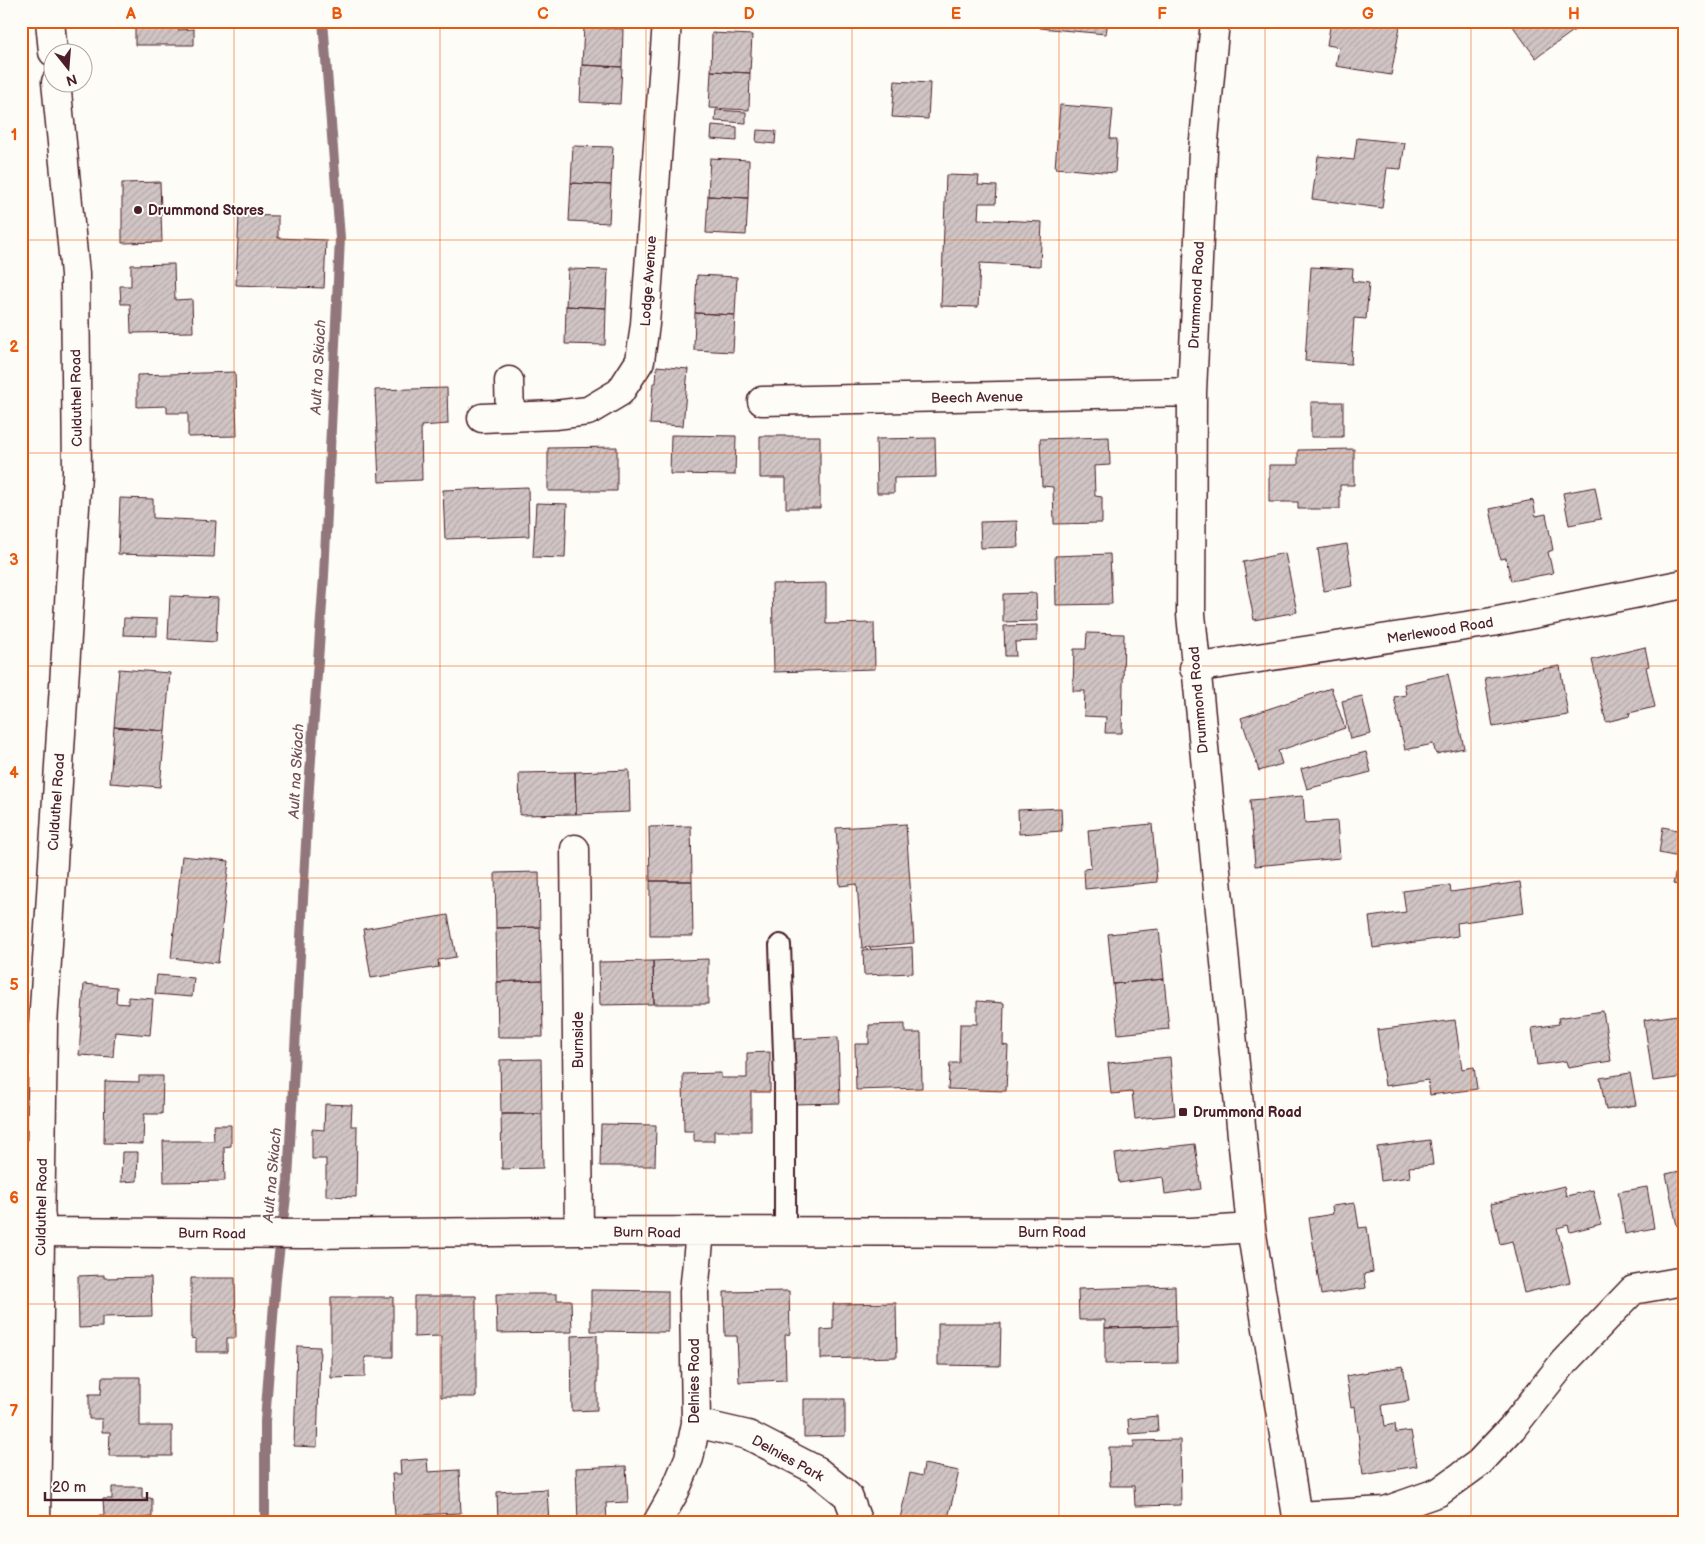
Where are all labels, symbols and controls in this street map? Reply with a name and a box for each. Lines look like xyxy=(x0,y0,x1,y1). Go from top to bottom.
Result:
text: A xyxy=(125,5,136,24)
text: B xyxy=(331,5,343,24)
text: C xyxy=(537,5,549,24)
text: D xyxy=(743,5,755,24)
text: E xyxy=(951,5,961,24)
text: F xyxy=(1157,5,1167,24)
text: G xyxy=(1362,5,1374,24)
text: H xyxy=(1568,5,1580,24)
north arrow xyxy=(42,42,92,92)
text: N xyxy=(64,70,79,90)
text: 1 xyxy=(11,126,17,145)
place label: Drummond Stores xyxy=(148,202,264,219)
marker: Drummond Stores xyxy=(132,204,144,216)
street label: Lodge Avenue xyxy=(637,235,660,327)
street label: Drummond Road xyxy=(1185,241,1208,349)
water label: Ault na Skiach xyxy=(306,319,330,416)
text: 2 xyxy=(9,338,19,357)
street label: Culduthel Road xyxy=(67,349,86,447)
street label: Beech Avenue xyxy=(931,388,1023,407)
text: 3 xyxy=(9,551,19,570)
street label: Merlewood Road xyxy=(1386,614,1495,647)
street label: Drummond Road xyxy=(1185,646,1212,754)
water label: Ault na Skiach xyxy=(284,723,308,820)
street label: Culduthel Road xyxy=(45,753,68,851)
text: 4 xyxy=(9,764,19,783)
text: 5 xyxy=(9,976,19,995)
street label: Burnside xyxy=(570,1012,587,1068)
place label: Drummond Road xyxy=(1193,1104,1302,1121)
marker: Drummond Road xyxy=(1177,1106,1189,1118)
water label: Ault na Skiach xyxy=(259,1127,286,1224)
street label: Culduthel Road xyxy=(32,1158,51,1256)
text: 6 xyxy=(9,1189,19,1208)
street label: Burn Road xyxy=(613,1223,681,1242)
street label: Burn Road xyxy=(178,1224,246,1243)
street label: Burn Road xyxy=(1018,1224,1086,1241)
street label: Delnies Road xyxy=(686,1338,703,1424)
text: 7 xyxy=(10,1402,19,1421)
street label: Delnies Park xyxy=(749,1432,827,1485)
scale bar xyxy=(45,1469,148,1501)
text: 20 m xyxy=(52,1478,86,1497)

